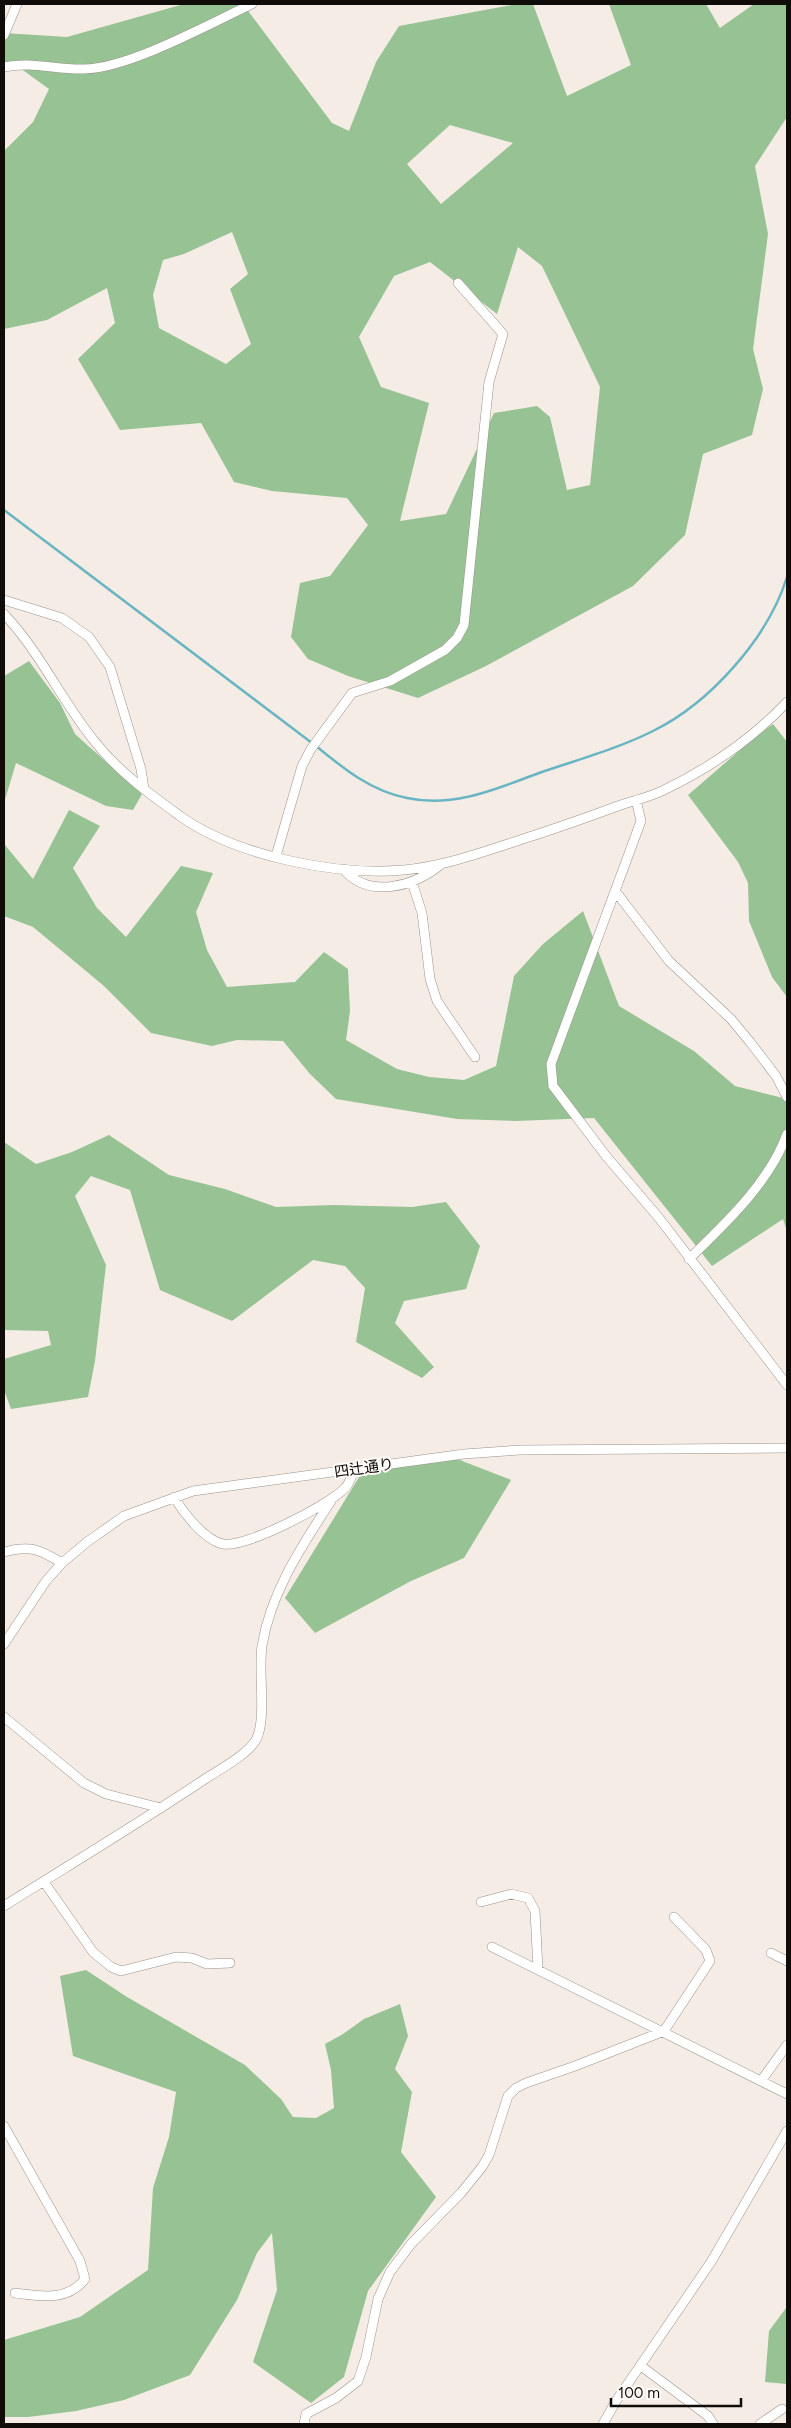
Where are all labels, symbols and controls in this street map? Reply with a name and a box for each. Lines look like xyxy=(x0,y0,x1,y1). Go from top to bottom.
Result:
street label: 四辻通り xyxy=(333,1455,395,1481)
scale bar xyxy=(611,2376,741,2408)
text: 100 m xyxy=(618,2384,660,2402)

